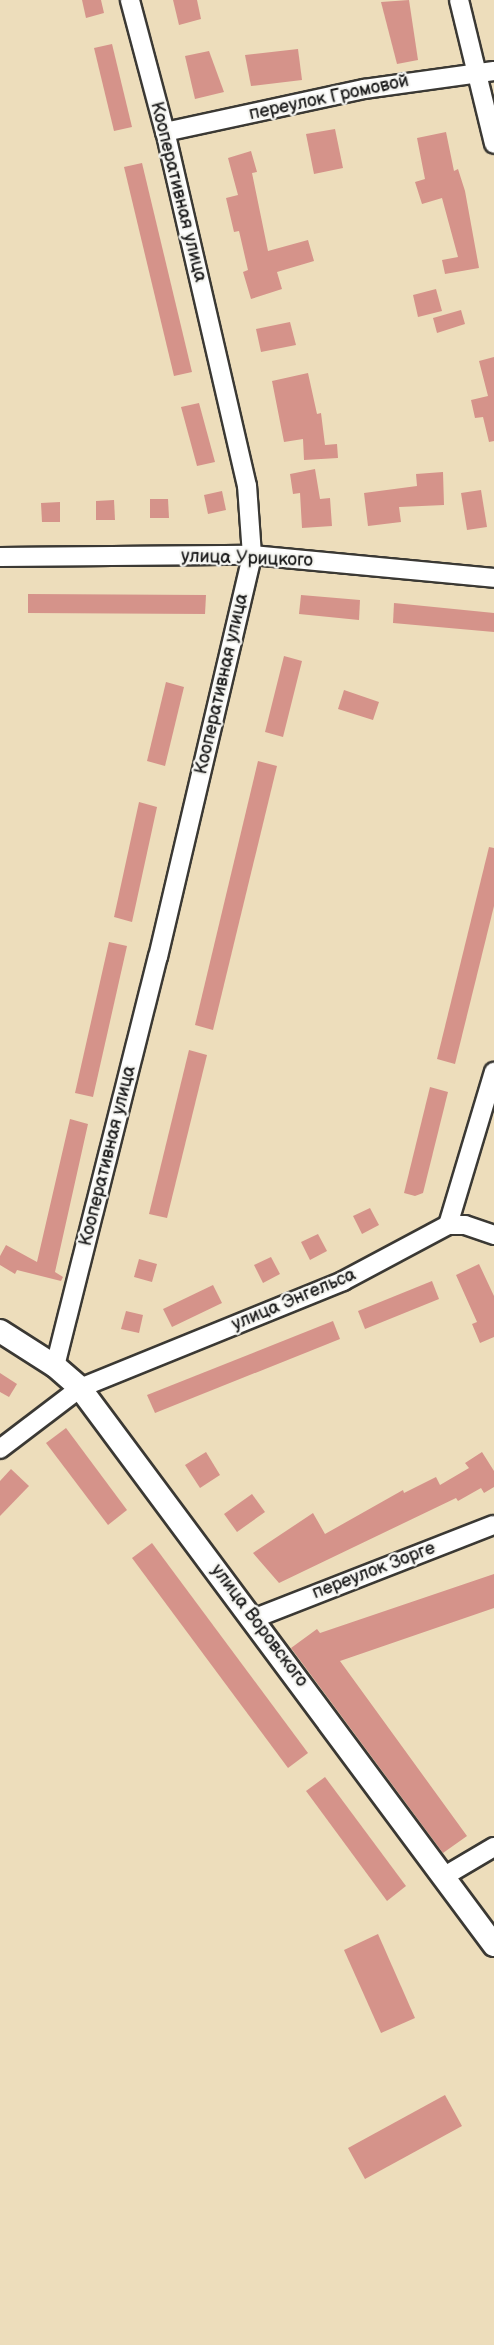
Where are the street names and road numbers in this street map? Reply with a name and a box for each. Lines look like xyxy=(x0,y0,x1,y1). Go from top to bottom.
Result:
street label: переулок Громовой xyxy=(247,71,411,125)
street label: Кооперативная улица xyxy=(145,100,211,284)
street label: улица Урицкого xyxy=(181,546,313,572)
street label: Кооперативная улица xyxy=(191,591,253,777)
street label: Кооперативная улица xyxy=(75,1064,141,1248)
street label: улица Энгельса xyxy=(229,1264,359,1336)
street label: переулок Зорге xyxy=(309,1538,439,1604)
street label: улица Воровского xyxy=(206,1560,312,1692)

